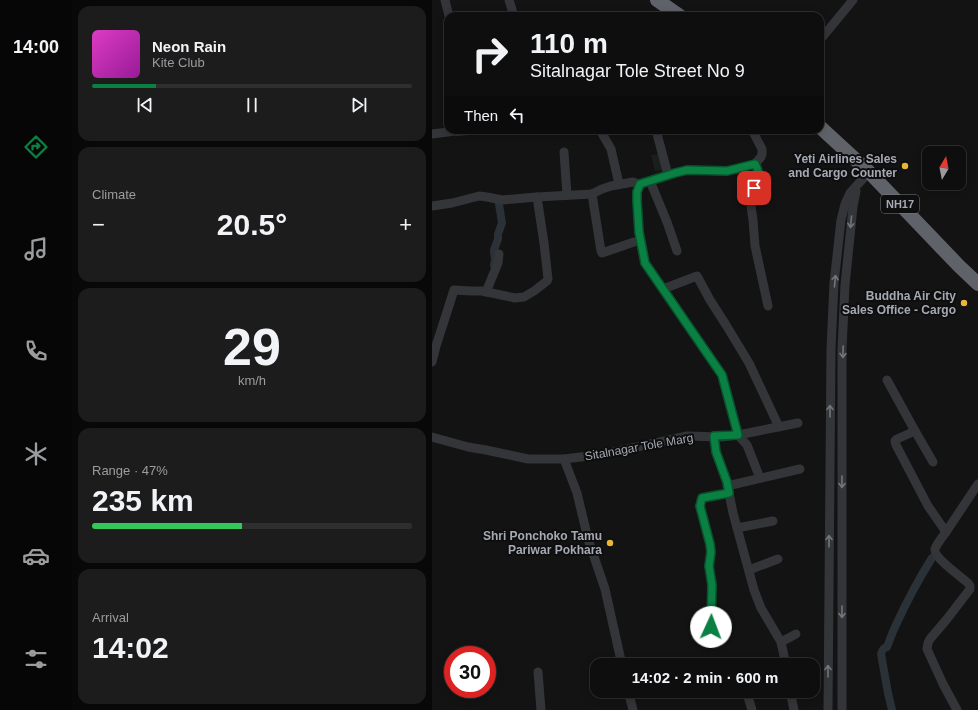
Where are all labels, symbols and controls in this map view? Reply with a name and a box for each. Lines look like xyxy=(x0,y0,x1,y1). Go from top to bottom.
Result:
icon: right xyxy=(464,28,516,80)
text: 110 m xyxy=(530,28,608,59)
text: 14:00 xyxy=(13,37,59,57)
text: Neon Rain xyxy=(152,38,226,55)
text: Kite Club xyxy=(152,55,205,70)
text: Sitalnagar Tole Street No 9 xyxy=(530,61,745,81)
icon: previous xyxy=(134,94,156,116)
icon: pause xyxy=(241,94,263,116)
icon: next xyxy=(348,94,370,116)
icon: left xyxy=(506,104,528,126)
text: Then xyxy=(464,107,498,124)
icon: directions xyxy=(22,133,50,161)
north arrow xyxy=(922,146,966,190)
map controls xyxy=(922,146,966,190)
place label: Yeti Airlines Sales and Cargo Counter xyxy=(788,152,897,180)
marker: Yeti Airlines Sales and Cargo Counter xyxy=(900,161,910,171)
pin xyxy=(737,171,771,205)
icon: arrive xyxy=(743,177,765,199)
text: Climate xyxy=(92,187,136,202)
road number: NH17 xyxy=(881,195,919,213)
text: 20.5° xyxy=(217,208,287,241)
text: − xyxy=(92,212,105,237)
text: + xyxy=(399,212,412,237)
one-way arrow xyxy=(848,215,855,228)
icon: music xyxy=(22,235,50,263)
one-way arrow xyxy=(831,275,838,288)
place label: Buddha Air City Sales Office - Cargo xyxy=(842,289,956,317)
marker: Buddha Air City Sales Office - Cargo xyxy=(959,298,969,308)
text: 29 xyxy=(223,318,281,376)
icon: phone xyxy=(22,337,50,365)
one-way arrow xyxy=(839,345,846,358)
text: km/h xyxy=(238,373,266,388)
one-way arrow xyxy=(827,405,834,418)
street label: Sitalnagar Tole Marg xyxy=(584,431,694,463)
icon: climate xyxy=(22,440,50,468)
text: Range · 47% xyxy=(92,463,168,478)
one-way arrow xyxy=(838,475,846,488)
text: 235 km xyxy=(92,484,194,517)
place label: Shri Ponchoko Tamu Pariwar Pokhara xyxy=(483,529,602,557)
one-way arrow xyxy=(825,535,833,548)
marker: Shri Ponchoko Tamu Pariwar Pokhara xyxy=(605,538,615,548)
icon: car xyxy=(22,542,50,570)
one-way arrow xyxy=(838,605,846,618)
position arrow xyxy=(690,606,732,648)
text: Arrival xyxy=(92,610,129,625)
text: 14:02 xyxy=(92,631,169,664)
icon: filters xyxy=(22,645,50,673)
speed limit sign: 30 xyxy=(444,646,496,698)
one-way arrow xyxy=(824,665,832,678)
text: 14:02 · 2 min · 600 m xyxy=(632,669,778,686)

